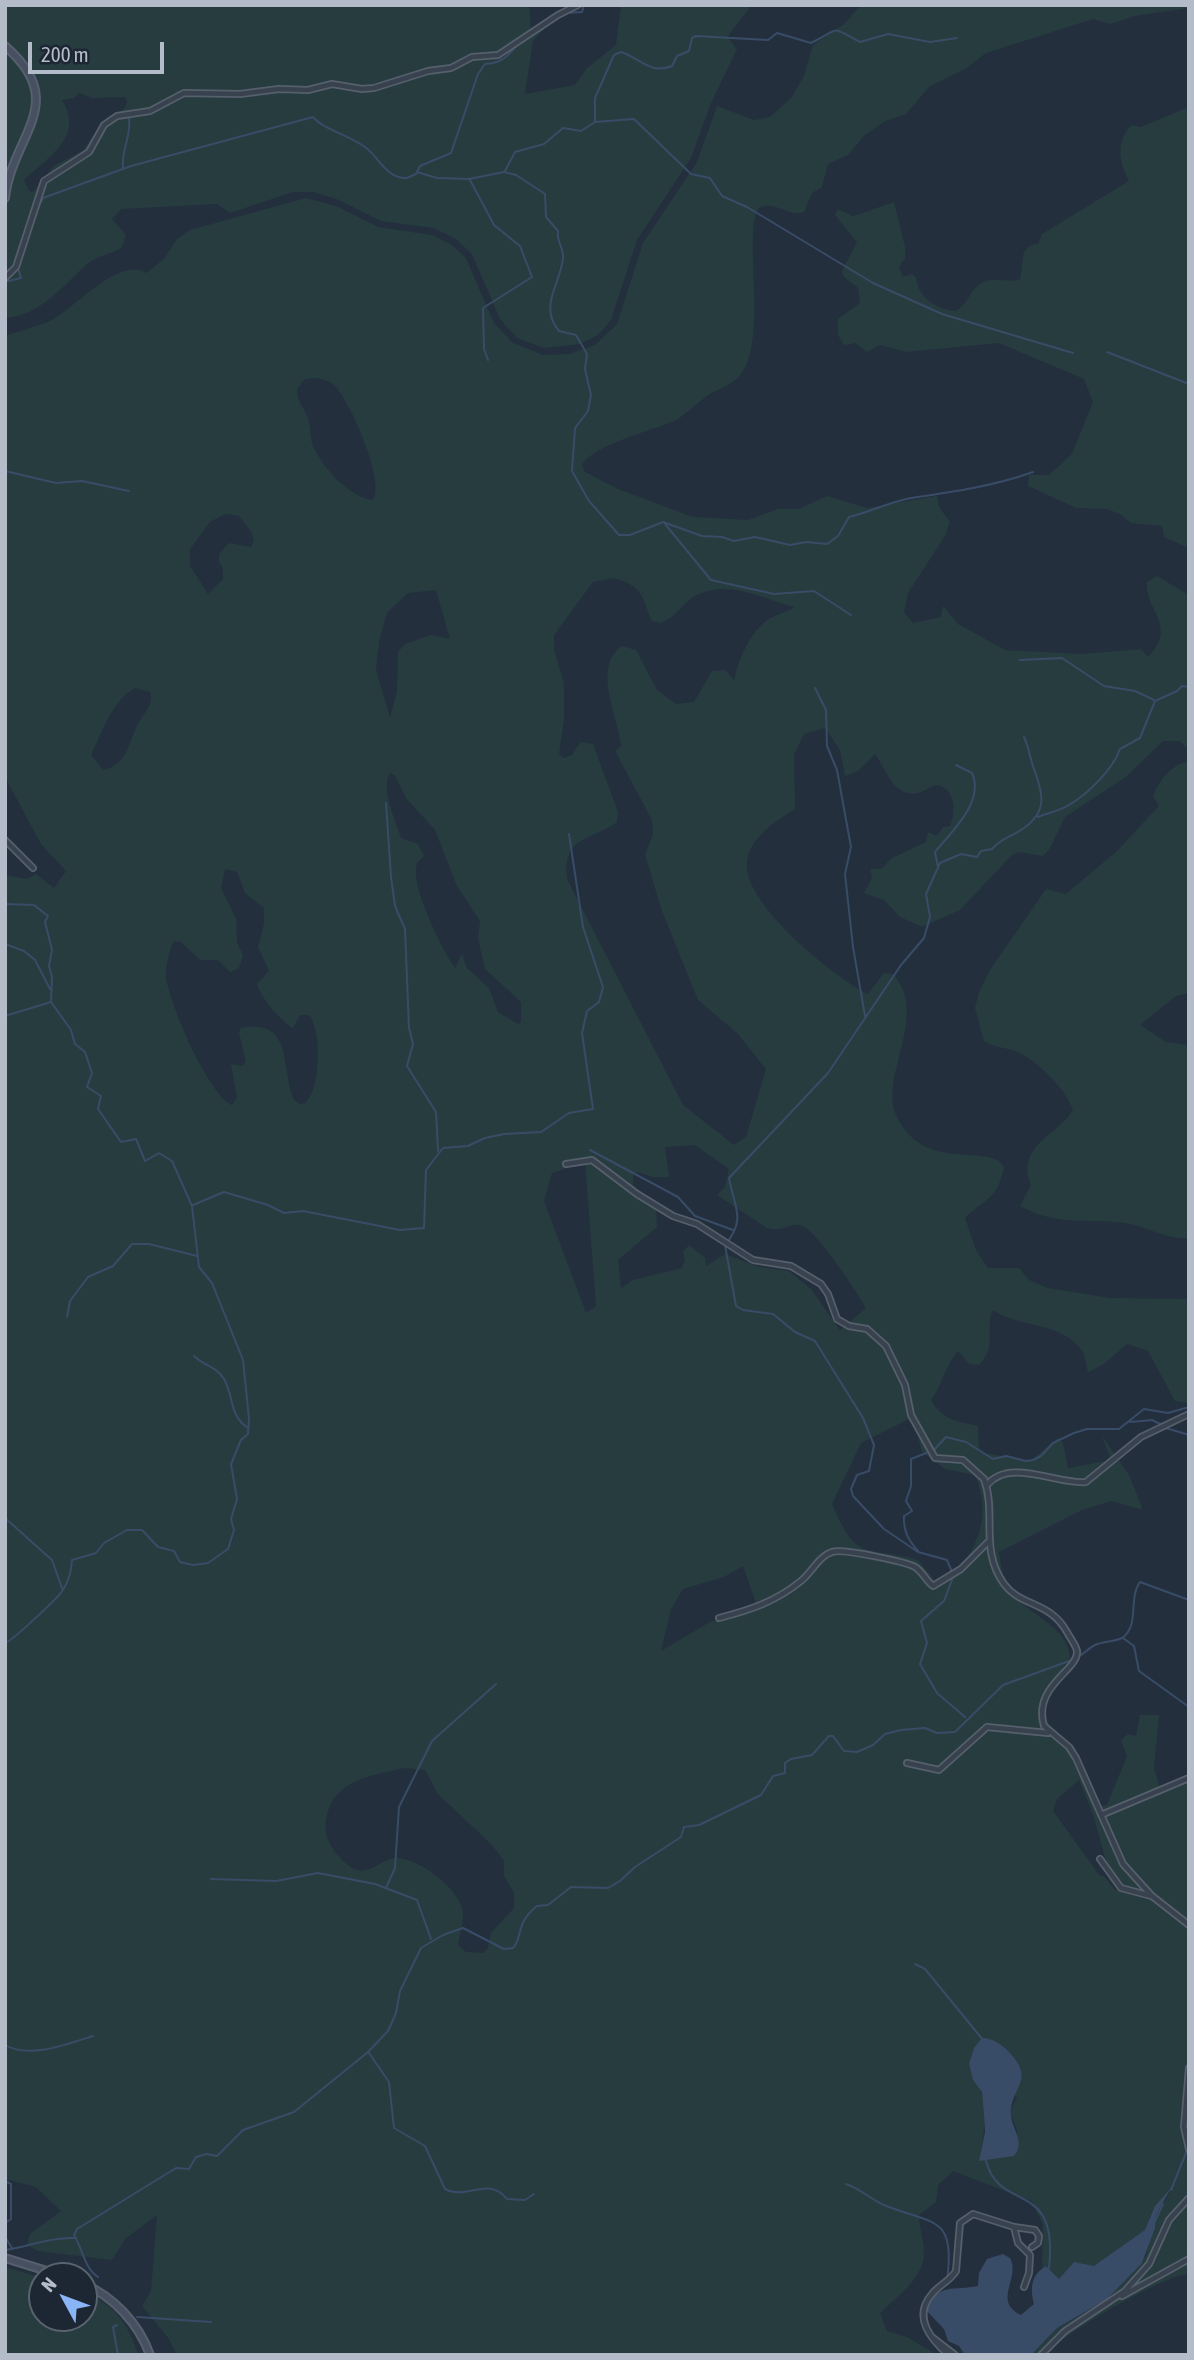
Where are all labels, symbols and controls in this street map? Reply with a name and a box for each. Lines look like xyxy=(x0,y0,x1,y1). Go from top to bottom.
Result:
scale bar xyxy=(32,28,168,72)
text: 200 m xyxy=(41,42,89,66)
north arrow xyxy=(28,2262,98,2332)
text: N xyxy=(37,2273,61,2296)

